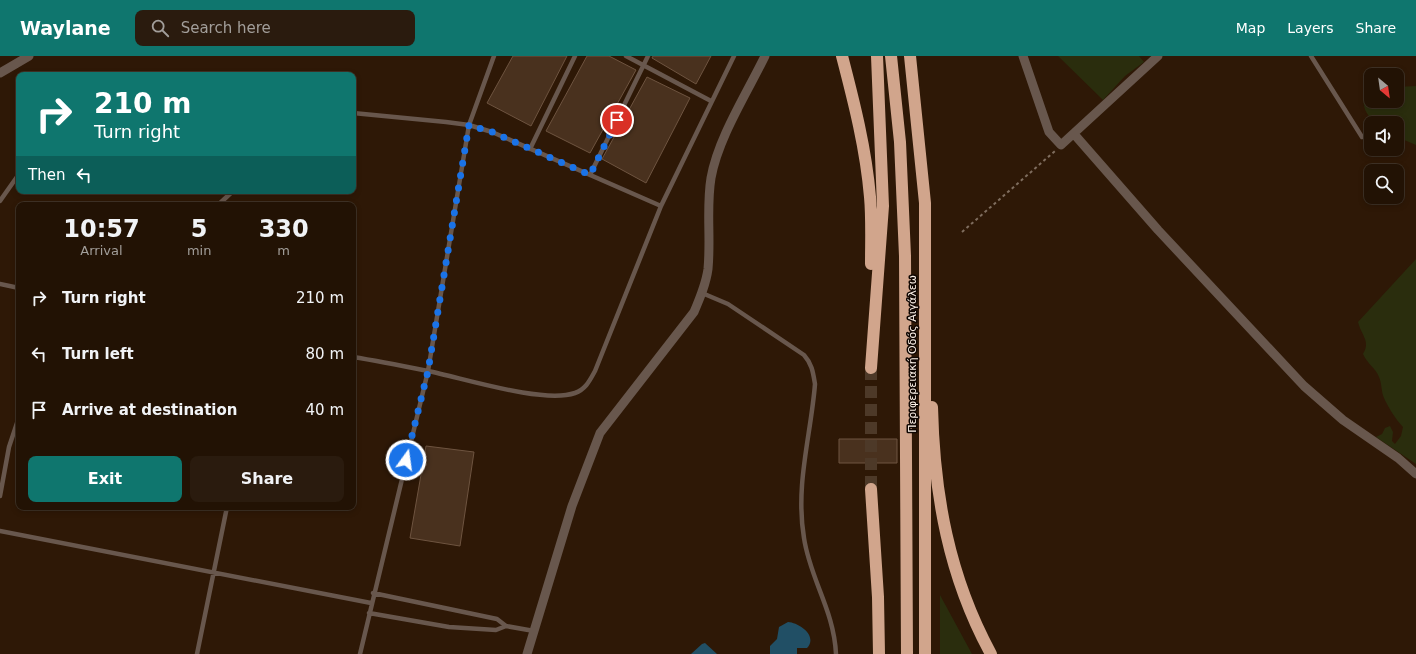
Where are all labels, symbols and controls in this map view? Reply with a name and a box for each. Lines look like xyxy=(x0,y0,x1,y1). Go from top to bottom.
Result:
search box xyxy=(135,10,415,46)
text: Waylane xyxy=(20,17,111,39)
icon: search xyxy=(149,17,171,39)
text: Search here xyxy=(181,19,271,37)
text: Map xyxy=(1236,20,1265,36)
text: Layers xyxy=(1287,20,1334,36)
text: Share xyxy=(1356,20,1396,36)
north arrow xyxy=(1364,68,1404,108)
map controls xyxy=(1364,68,1404,204)
text: 210 m xyxy=(94,87,191,120)
icon: right xyxy=(28,88,80,140)
pin xyxy=(600,103,634,137)
icon: arrive xyxy=(606,109,628,131)
button: sound xyxy=(1364,116,1404,156)
text: Turn right xyxy=(94,121,180,142)
icon: left xyxy=(73,164,95,186)
button: search xyxy=(1364,164,1404,204)
text: Then xyxy=(28,166,65,184)
text: 10:57 xyxy=(63,215,140,243)
text: 5 xyxy=(191,215,207,243)
text: 330 xyxy=(259,215,309,243)
text: Arrival xyxy=(80,243,123,258)
text: min xyxy=(187,243,211,258)
text: m xyxy=(277,243,290,258)
street label: Περιφερειακή Οδός Αιγάλεω xyxy=(906,275,919,433)
icon: right xyxy=(28,287,50,309)
text: Turn right xyxy=(62,289,146,307)
text: 210 m xyxy=(296,289,344,307)
icon: left xyxy=(28,343,50,365)
text: Turn left xyxy=(62,345,134,363)
text: 80 m xyxy=(306,345,344,363)
icon: arrive xyxy=(28,399,50,421)
text: Arrive at destination xyxy=(62,401,237,419)
text: 40 m xyxy=(306,401,344,419)
position arrow xyxy=(385,439,427,481)
button: Exit xyxy=(28,456,182,502)
button: Share xyxy=(190,456,344,502)

